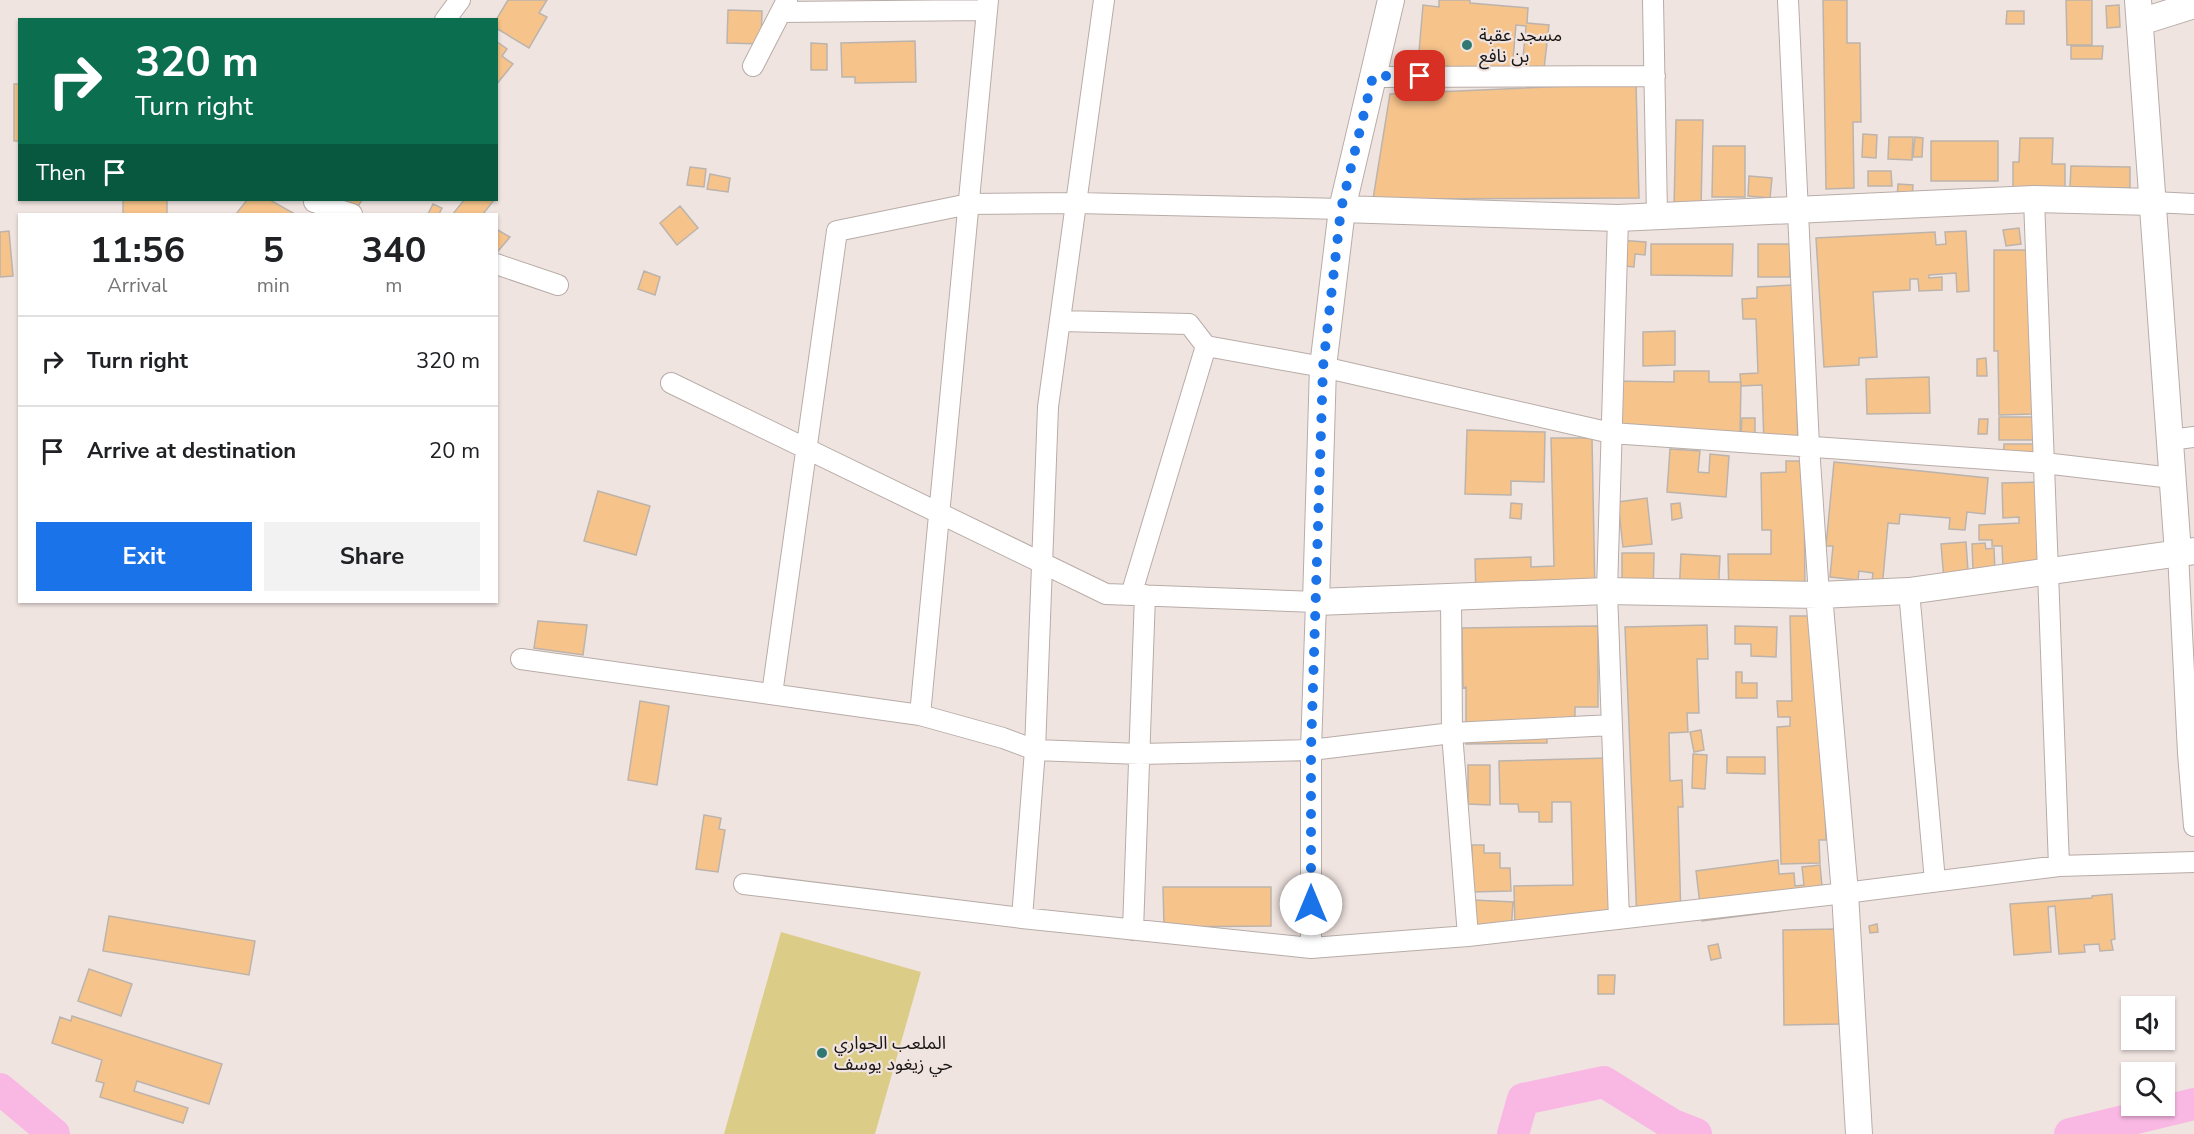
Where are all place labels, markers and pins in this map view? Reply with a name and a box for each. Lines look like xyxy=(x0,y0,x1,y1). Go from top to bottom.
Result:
place label: مسجد عقبة بن نافع xyxy=(1479,23,1562,70)
marker: مسجد عقبة بن نافع xyxy=(1460,38,1474,52)
pin xyxy=(1394,50,1445,101)
place label: الملعب الجواري حي زيغود يوسف xyxy=(834,1031,953,1077)
marker: الملعب الجواري حي زيغود يوسف xyxy=(815,1046,829,1060)

